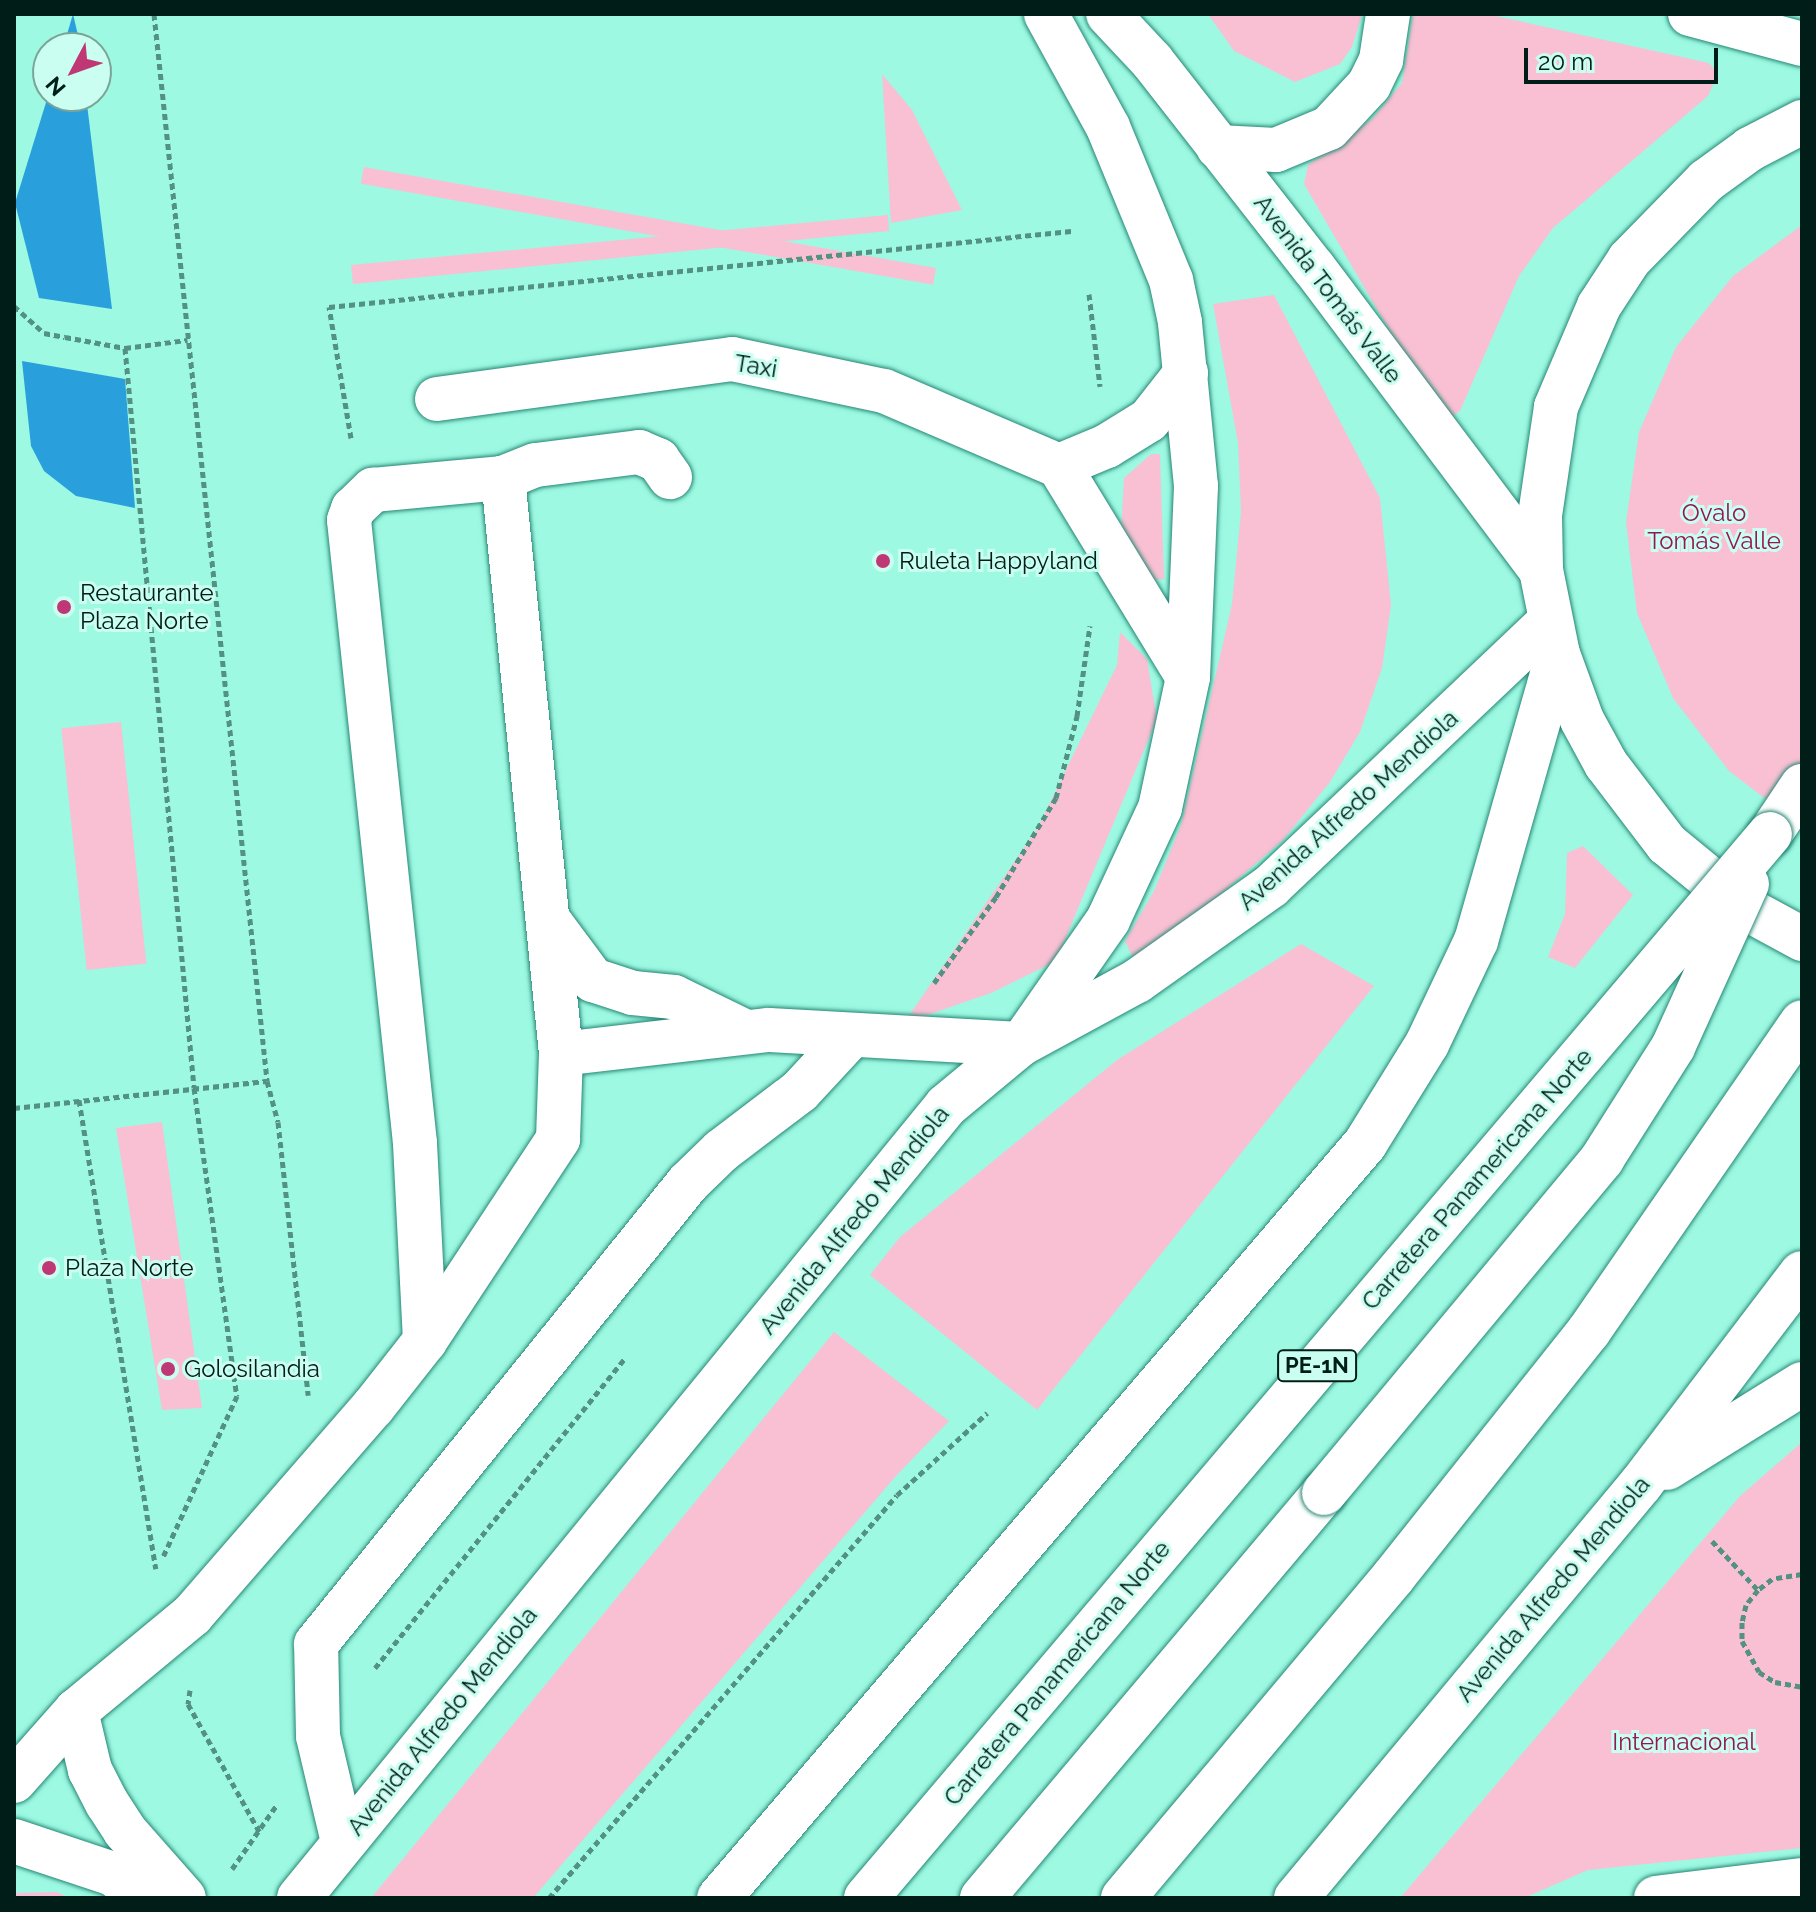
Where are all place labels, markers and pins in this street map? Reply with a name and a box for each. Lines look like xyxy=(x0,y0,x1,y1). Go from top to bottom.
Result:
place label: Ruleta Happyland xyxy=(899,547,1098,575)
marker: Ruleta Happyland xyxy=(874,552,892,570)
place label: Restaurante Plaza Norte xyxy=(80,579,214,635)
marker: Restaurante Plaza Norte xyxy=(55,598,73,616)
place label: Plaza Norte xyxy=(65,1254,193,1282)
marker: Plaza Norte xyxy=(40,1259,58,1277)
place label: Golosilandia xyxy=(184,1355,320,1383)
marker: Golosilandia xyxy=(159,1360,177,1378)

